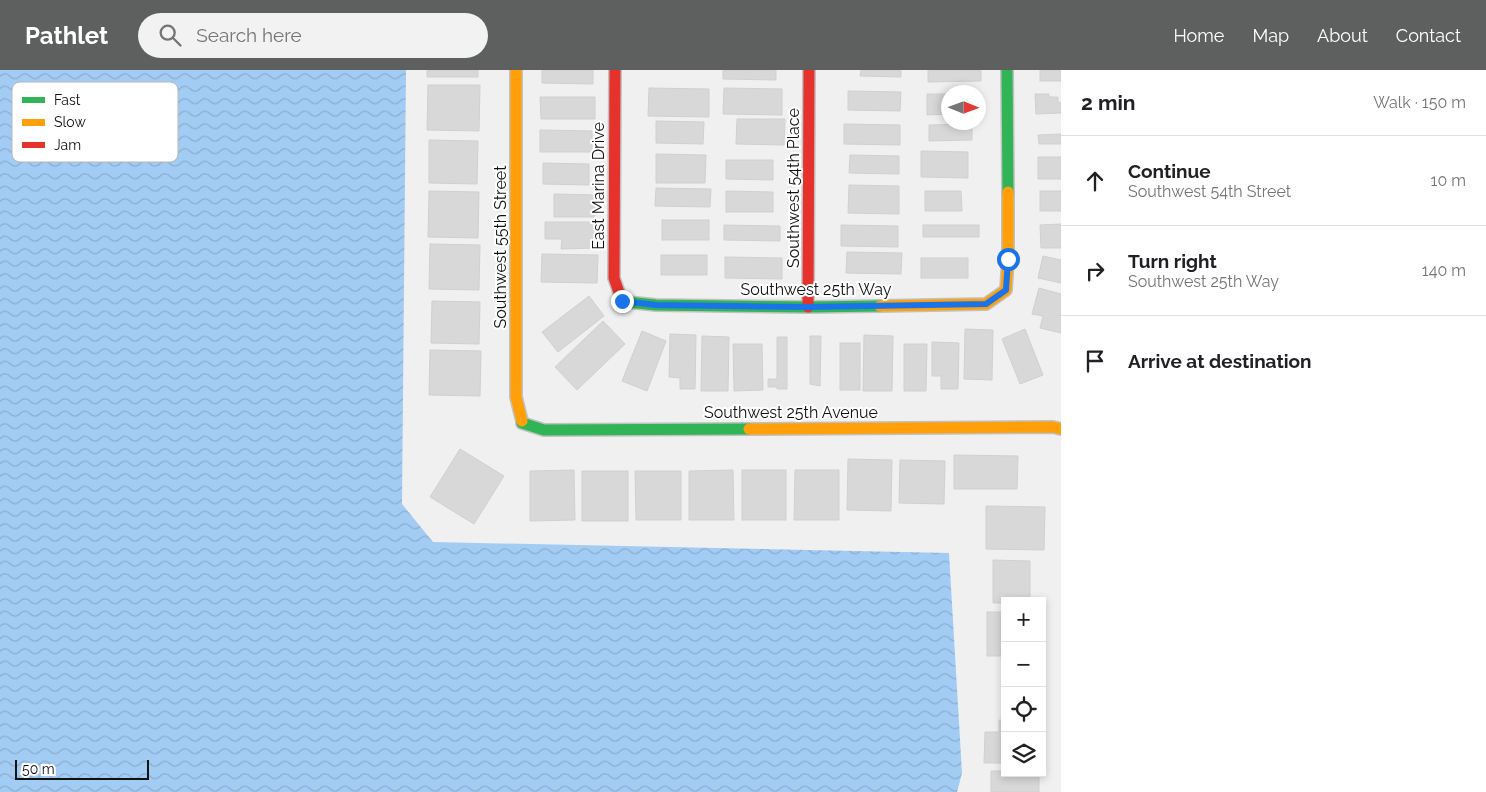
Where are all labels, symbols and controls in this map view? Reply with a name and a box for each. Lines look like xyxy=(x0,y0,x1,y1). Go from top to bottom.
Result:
search box xyxy=(138,13,488,58)
text: Pathlet xyxy=(25,21,108,50)
icon: search xyxy=(156,21,184,49)
text: Search here xyxy=(196,24,302,46)
text: Home xyxy=(1173,25,1224,46)
text: Map xyxy=(1252,25,1289,46)
text: About xyxy=(1317,25,1368,46)
text: Contact xyxy=(1396,25,1461,46)
legend xyxy=(12,82,178,162)
north arrow xyxy=(941,85,986,130)
text: 2 min xyxy=(1081,90,1135,115)
text: Fast xyxy=(54,92,81,108)
text: Walk · 150 m xyxy=(1373,93,1466,112)
street label: Southwest 54th Place xyxy=(784,108,803,268)
text: Slow xyxy=(54,114,86,130)
street label: East Marina Drive xyxy=(589,122,608,250)
text: Jam xyxy=(54,137,81,153)
text: Continue xyxy=(1128,160,1211,182)
street label: Southwest 55th Street xyxy=(491,165,510,329)
icon: ahead xyxy=(1081,167,1109,195)
text: 10 m xyxy=(1431,171,1466,190)
text: Southwest 54th Street xyxy=(1128,182,1291,201)
route start xyxy=(997,248,1020,271)
text: Turn right xyxy=(1128,250,1217,272)
icon: right xyxy=(1081,257,1109,285)
text: 140 m xyxy=(1422,261,1466,280)
text: Southwest 25th Way xyxy=(1128,272,1279,291)
street label: Southwest 25th Way xyxy=(741,280,892,299)
route end xyxy=(611,290,634,313)
icon: arrive xyxy=(1081,347,1109,375)
text: Arrive at destination xyxy=(1128,350,1312,372)
street label: Southwest 25th Avenue xyxy=(704,403,878,422)
map controls xyxy=(1001,597,1046,777)
button: + xyxy=(1001,597,1046,642)
button: − xyxy=(1001,642,1046,687)
button: locate xyxy=(1001,687,1046,732)
button: layers xyxy=(1001,732,1046,777)
scale bar xyxy=(15,757,149,780)
text: 50 m xyxy=(22,761,55,777)

